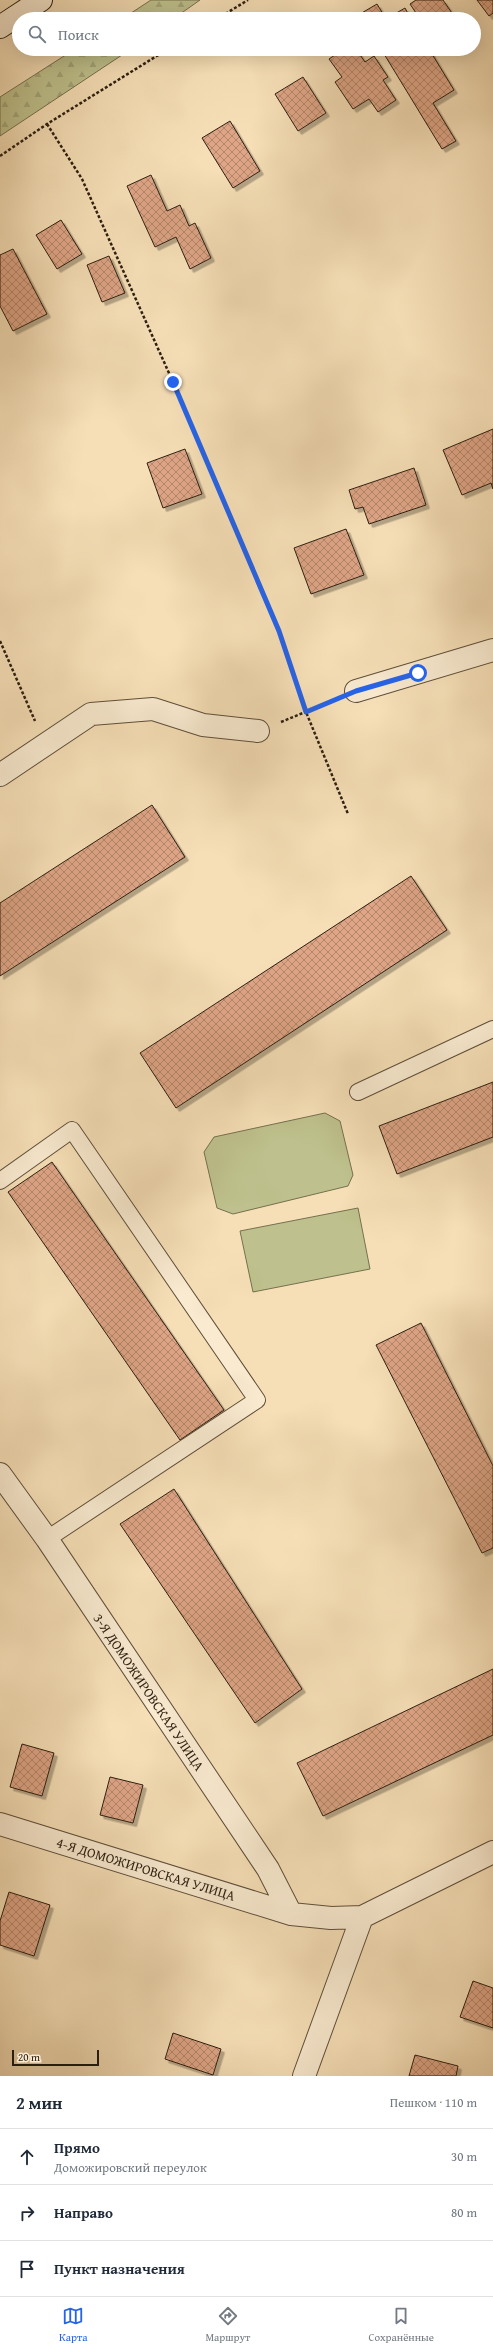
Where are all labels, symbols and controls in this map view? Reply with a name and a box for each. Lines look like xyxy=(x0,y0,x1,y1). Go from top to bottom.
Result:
search box xyxy=(12,12,481,56)
icon: search xyxy=(26,23,48,45)
text: Поиск xyxy=(58,24,99,45)
route end xyxy=(164,373,182,391)
route start xyxy=(409,664,427,682)
street label: 3-Я ДОМОЖИРОВСКАЯ УЛИЦА xyxy=(89,1609,210,1775)
street label: 4-Я ДОМОЖИРОВСКАЯ УЛИЦА xyxy=(54,1832,238,1906)
scale bar xyxy=(12,2048,99,2067)
text: 20 m xyxy=(18,2049,40,2065)
text: 2 мин xyxy=(16,2090,62,2115)
text: Пешком · 110 m xyxy=(390,2093,477,2112)
text: Прямо xyxy=(54,2137,100,2158)
icon: ahead xyxy=(16,2146,38,2168)
text: 30 m xyxy=(451,2147,477,2166)
text: Доможировский переулок xyxy=(54,2158,207,2177)
icon: right xyxy=(16,2202,38,2224)
text: Направо xyxy=(54,2202,113,2223)
text: 80 m xyxy=(451,2203,477,2222)
icon: arrive xyxy=(16,2258,38,2280)
text: Пункт назначения xyxy=(54,2258,185,2279)
tab: Карта xyxy=(59,2305,87,2345)
tab: Маршрут xyxy=(205,2305,250,2345)
tab: Сохранённые xyxy=(368,2305,434,2345)

